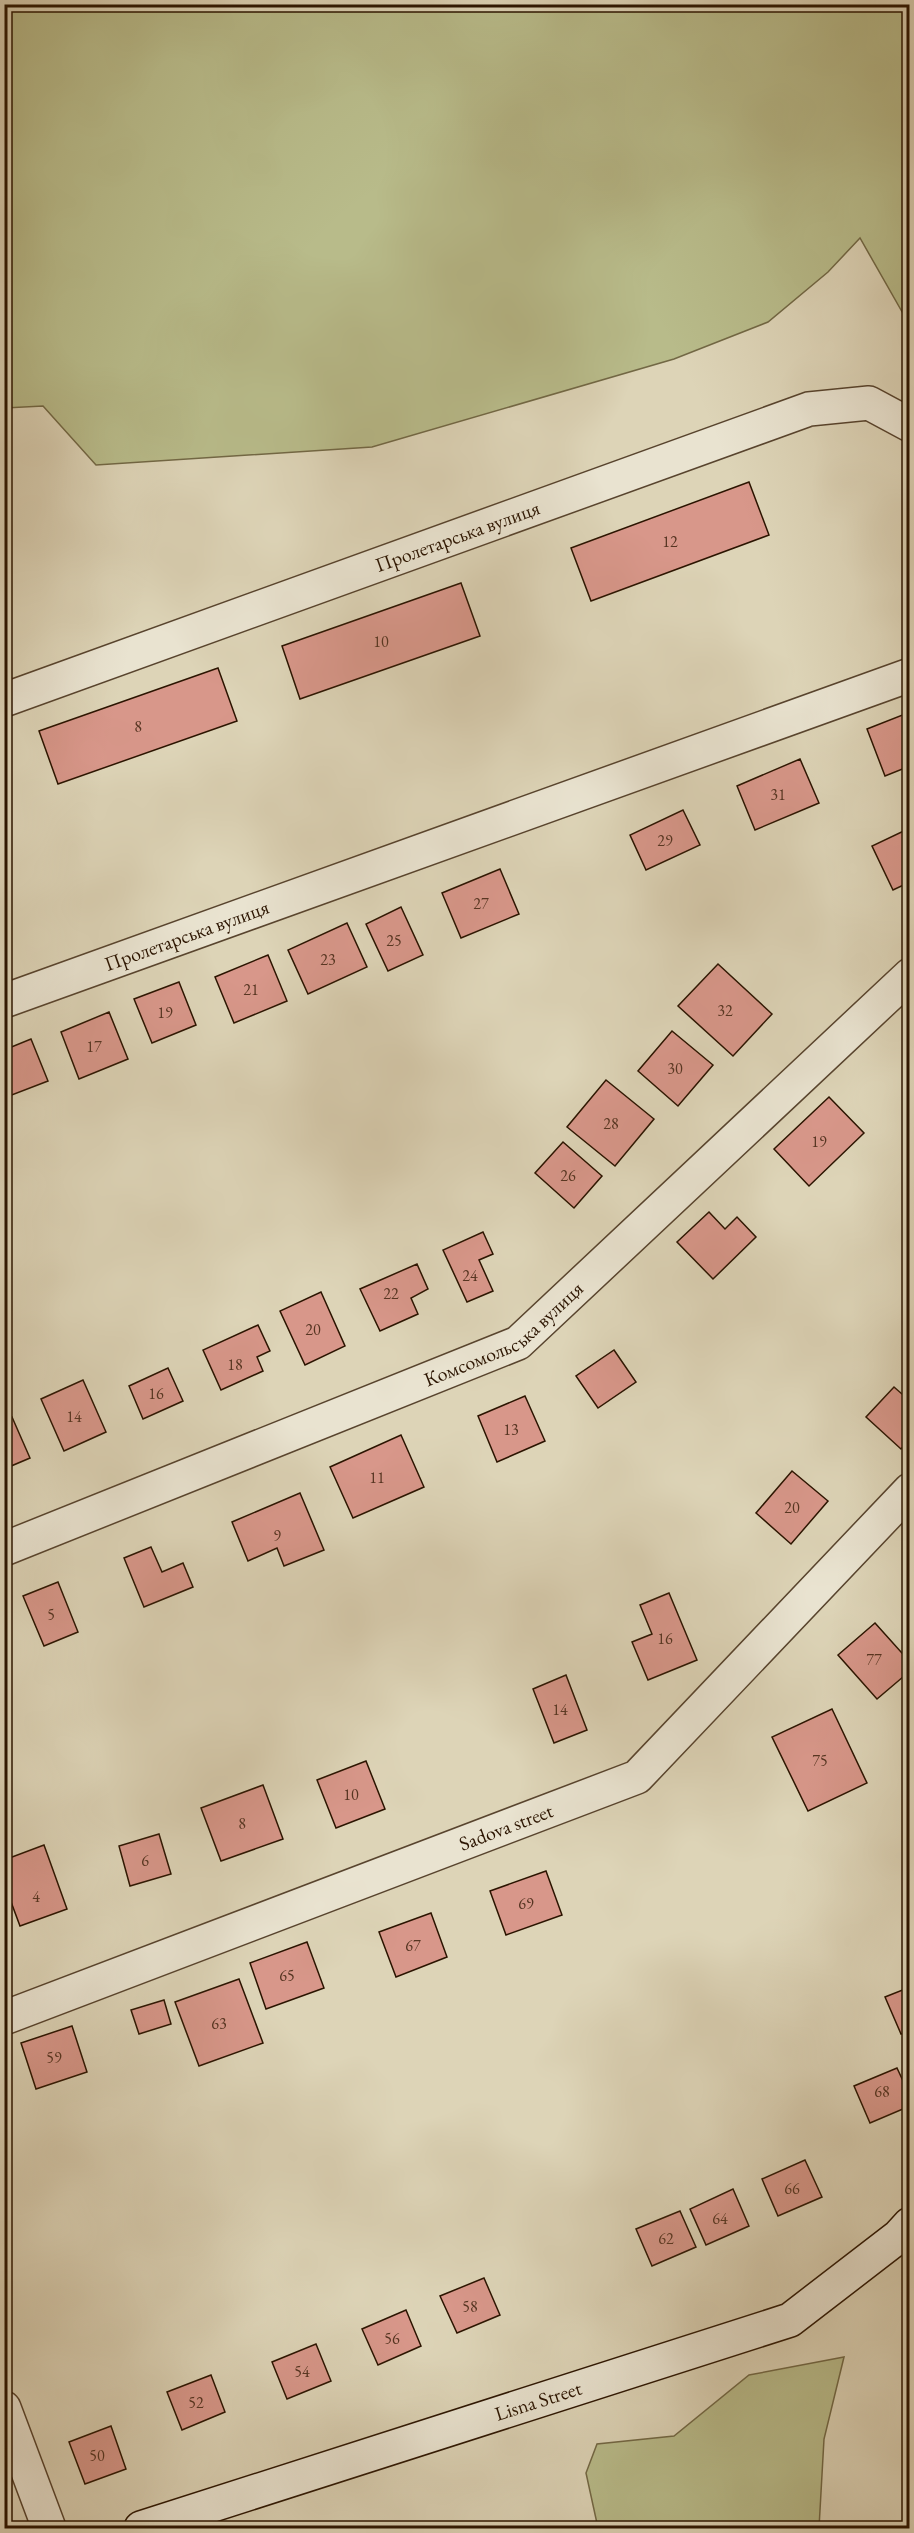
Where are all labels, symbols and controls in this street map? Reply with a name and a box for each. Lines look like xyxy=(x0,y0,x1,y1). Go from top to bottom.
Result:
street label: Пролетарська вулиця xyxy=(371,494,543,578)
house number: 12 xyxy=(662,531,678,552)
house number: 10 xyxy=(373,631,389,652)
house number: 8 xyxy=(134,716,142,737)
house number: 31 xyxy=(770,784,786,805)
house number: 29 xyxy=(657,830,673,851)
house number: 27 xyxy=(473,893,489,914)
street label: Пролетарська вулиця xyxy=(101,894,272,977)
house number: 25 xyxy=(386,930,402,951)
house number: 23 xyxy=(320,949,336,970)
house number: 21 xyxy=(243,979,259,1000)
house number: 32 xyxy=(717,1000,733,1021)
house number: 19 xyxy=(157,1002,173,1023)
house number: 17 xyxy=(86,1036,102,1057)
house number: 30 xyxy=(667,1058,683,1079)
house number: 28 xyxy=(603,1113,619,1134)
house number: 19 xyxy=(811,1131,827,1152)
house number: 26 xyxy=(560,1165,576,1186)
house number: 24 xyxy=(462,1265,478,1286)
street label: Комсомольська вулиця xyxy=(420,1276,589,1392)
house number: 22 xyxy=(383,1283,399,1304)
house number: 20 xyxy=(305,1319,321,1340)
house number: 18 xyxy=(227,1354,243,1375)
house number: 16 xyxy=(148,1383,164,1404)
house number: 14 xyxy=(66,1406,82,1427)
house number: 13 xyxy=(503,1419,519,1440)
house number: 11 xyxy=(369,1467,385,1488)
house number: 20 xyxy=(784,1497,800,1518)
house number: 9 xyxy=(273,1525,281,1546)
house number: 5 xyxy=(47,1604,55,1625)
house number: 16 xyxy=(657,1628,673,1649)
house number: 77 xyxy=(866,1649,882,1670)
house number: 14 xyxy=(552,1699,568,1720)
house number: 75 xyxy=(812,1750,828,1771)
house number: 10 xyxy=(343,1784,359,1805)
street label: Sadova street xyxy=(455,1797,557,1857)
house number: 8 xyxy=(238,1813,246,1834)
house number: 6 xyxy=(141,1850,149,1871)
house number: 4 xyxy=(32,1886,40,1907)
house number: 69 xyxy=(518,1893,534,1914)
house number: 67 xyxy=(405,1935,421,1956)
house number: 65 xyxy=(279,1965,295,1986)
house number: 63 xyxy=(211,2013,227,2034)
house number: 59 xyxy=(46,2047,62,2068)
house number: 68 xyxy=(874,2081,890,2102)
house number: 66 xyxy=(784,2178,800,2199)
house number: 64 xyxy=(712,2208,728,2229)
house number: 62 xyxy=(658,2228,674,2249)
house number: 58 xyxy=(462,2296,478,2317)
house number: 56 xyxy=(384,2328,400,2349)
house number: 54 xyxy=(294,2361,310,2382)
street label: Lisna Street xyxy=(491,2374,585,2427)
house number: 52 xyxy=(188,2392,204,2413)
house number: 50 xyxy=(89,2445,105,2466)

